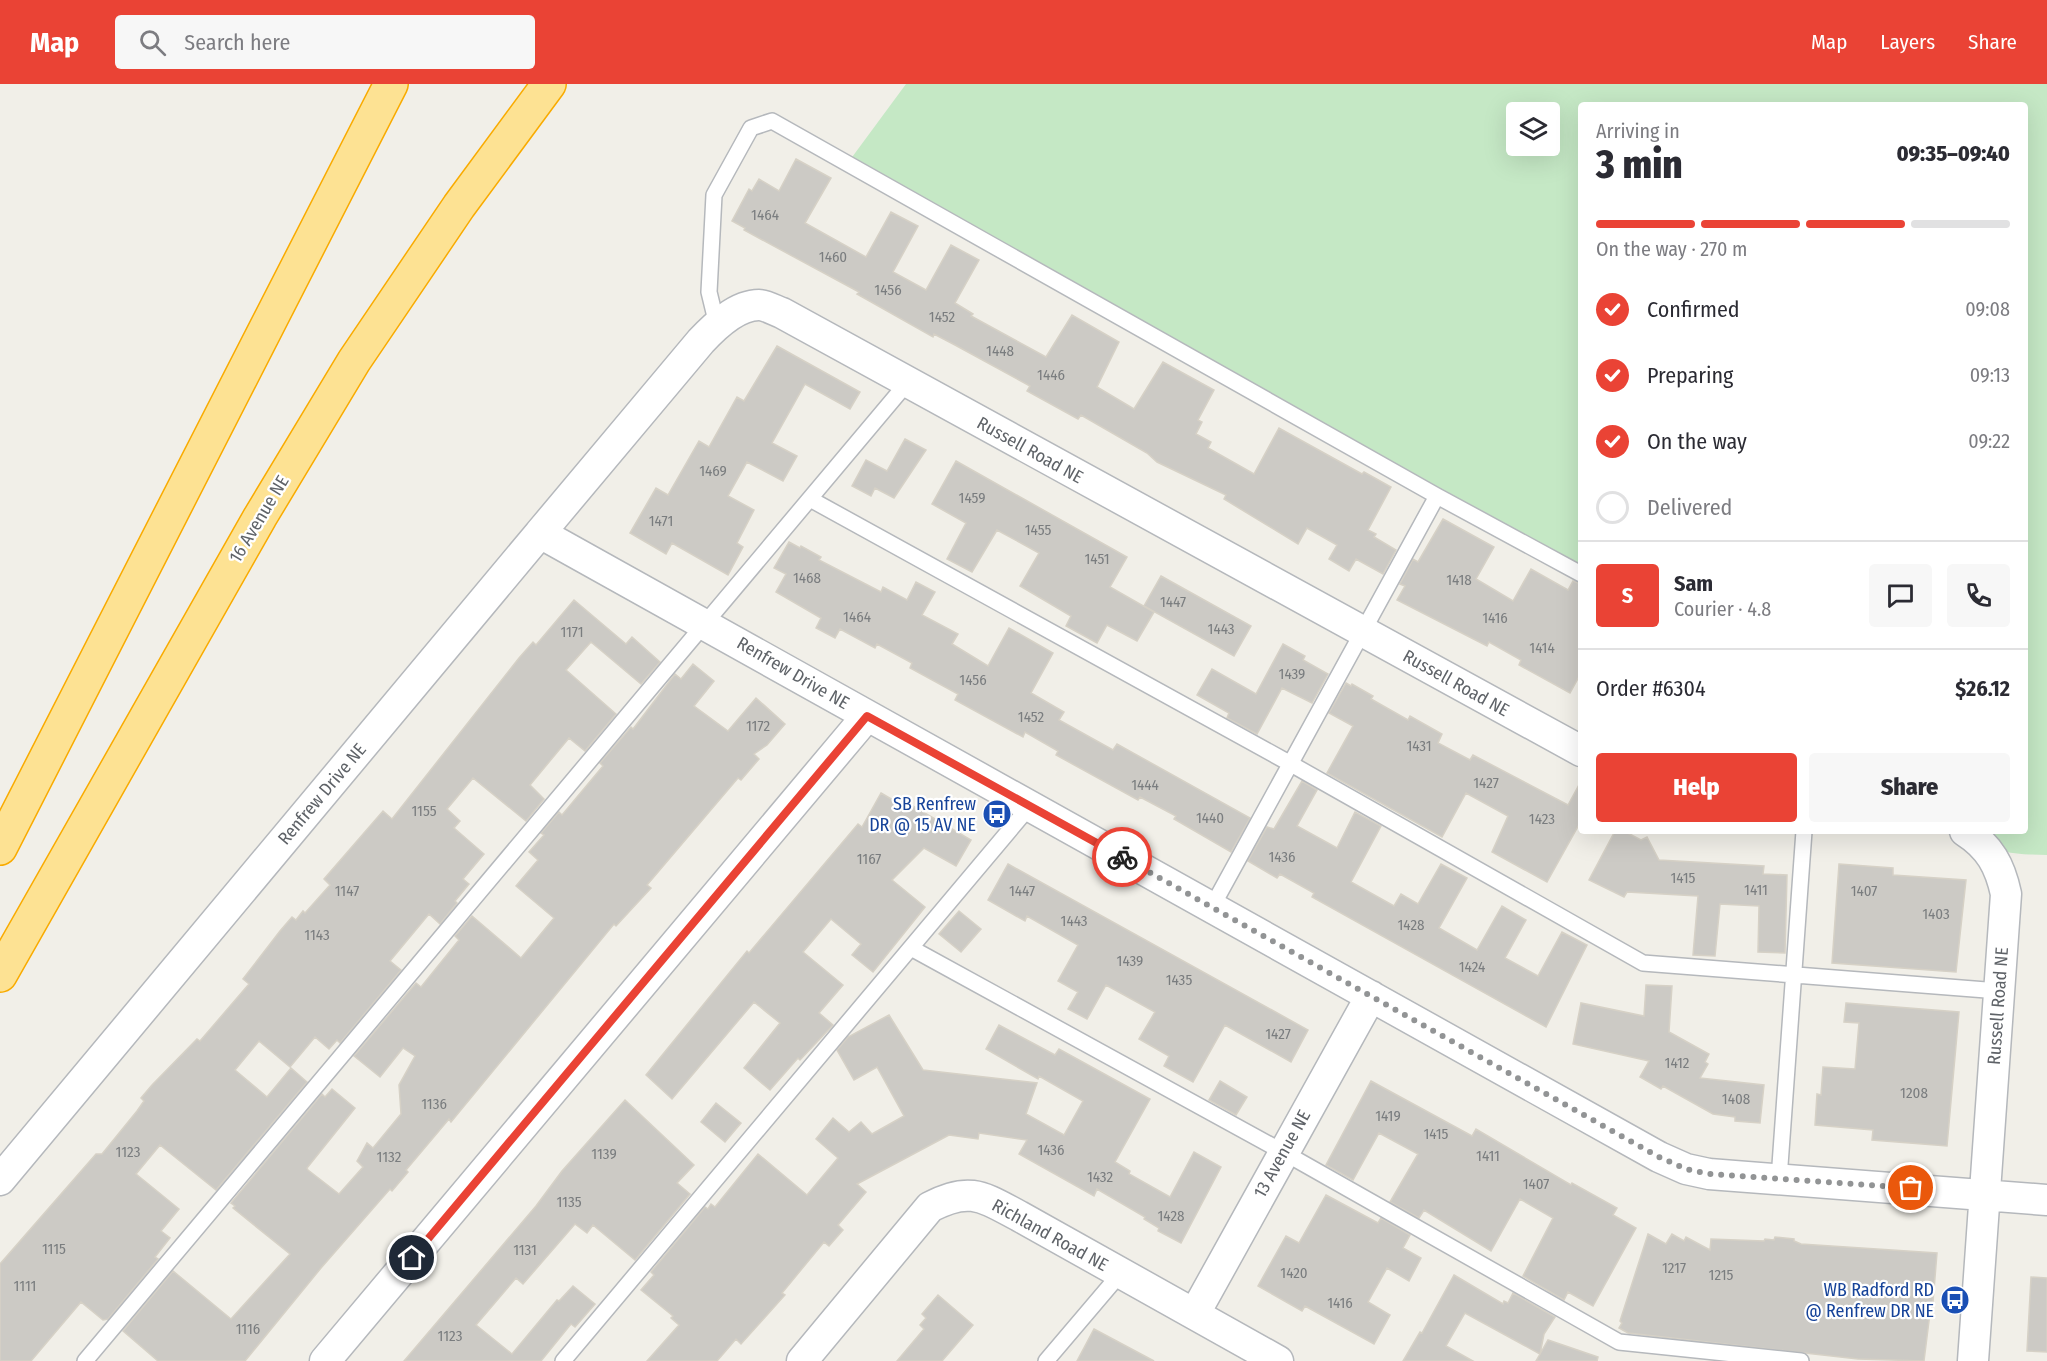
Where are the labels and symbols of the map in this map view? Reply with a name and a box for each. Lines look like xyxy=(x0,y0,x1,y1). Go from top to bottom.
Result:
house number: 1464 xyxy=(751,206,779,224)
house number: 1460 xyxy=(819,248,847,266)
house number: 1456 xyxy=(874,281,902,299)
house number: 1452 xyxy=(929,308,956,326)
house number: 1448 xyxy=(986,342,1014,360)
house number: 1446 xyxy=(1037,366,1065,384)
street label: Russell Road NE xyxy=(973,412,1087,488)
house number: 1469 xyxy=(699,462,727,480)
street label: 16 Avenue NE xyxy=(224,471,294,567)
house number: 1459 xyxy=(959,489,985,507)
house number: 1471 xyxy=(649,512,673,530)
house number: 1455 xyxy=(1025,521,1051,539)
house number: 1451 xyxy=(1085,550,1109,568)
house number: 1468 xyxy=(793,569,821,587)
house number: 1418 xyxy=(1446,571,1472,589)
house number: 1447 xyxy=(1160,593,1186,611)
house number: 1464 xyxy=(843,608,871,626)
house number: 1416 xyxy=(1482,609,1508,627)
house number: 1443 xyxy=(1208,620,1235,638)
house number: 1171 xyxy=(560,623,584,641)
street label: Renfrew Drive NE xyxy=(733,632,853,714)
house number: 1414 xyxy=(1529,639,1555,657)
street label: Russell Road NE xyxy=(1399,645,1513,721)
house number: 1439 xyxy=(1279,665,1305,683)
house number: 1456 xyxy=(959,671,987,689)
house number: 1452 xyxy=(1018,708,1045,726)
house number: 1172 xyxy=(746,717,770,735)
house number: 1431 xyxy=(1406,737,1432,755)
street label: Renfrew Drive NE xyxy=(273,739,371,849)
house number: 1427 xyxy=(1473,774,1499,792)
house number: 1444 xyxy=(1131,776,1159,794)
place label: SB Renfrew DR @ 15 AV NE xyxy=(869,793,976,836)
bus stop icon: SB Renfrew DR @ 15 AV NE xyxy=(981,798,1013,830)
house number: 1155 xyxy=(411,802,437,820)
house number: 1440 xyxy=(1196,809,1224,827)
house number: 1423 xyxy=(1529,810,1555,828)
courier xyxy=(1092,827,1152,887)
house number: 1436 xyxy=(1268,848,1296,866)
house number: 1167 xyxy=(857,850,881,868)
house number: 1415 xyxy=(1670,869,1696,887)
house number: 1411 xyxy=(1744,881,1768,899)
house number: 1147 xyxy=(335,882,359,900)
house number: 1447 xyxy=(1009,882,1035,900)
house number: 1407 xyxy=(1851,882,1877,900)
house number: 1403 xyxy=(1922,905,1950,923)
house number: 1443 xyxy=(1061,912,1088,930)
house number: 1428 xyxy=(1397,916,1425,934)
house number: 1143 xyxy=(304,926,330,944)
street label: Russell Road NE xyxy=(1983,946,2013,1066)
house number: 1439 xyxy=(1117,952,1143,970)
house number: 1424 xyxy=(1459,958,1485,976)
house number: 1435 xyxy=(1166,971,1192,989)
house number: 1427 xyxy=(1265,1025,1291,1043)
house number: 1412 xyxy=(1665,1054,1690,1072)
house number: 1208 xyxy=(1900,1084,1928,1102)
house number: 1408 xyxy=(1722,1090,1750,1108)
house number: 1136 xyxy=(421,1095,447,1113)
street label: 13 Avenue NE xyxy=(1249,1106,1315,1202)
house number: 1419 xyxy=(1375,1107,1401,1125)
house number: 1415 xyxy=(1423,1125,1449,1143)
house number: 1436 xyxy=(1037,1141,1065,1159)
house number: 1123 xyxy=(116,1143,141,1161)
house number: 1139 xyxy=(591,1145,617,1163)
house number: 1411 xyxy=(1476,1147,1500,1165)
house number: 1132 xyxy=(377,1148,402,1166)
pin xyxy=(1885,1162,1936,1213)
house number: 1432 xyxy=(1087,1168,1113,1186)
house number: 1407 xyxy=(1523,1175,1549,1193)
house number: 1135 xyxy=(556,1193,582,1211)
street label: Richland Road NE xyxy=(988,1194,1112,1276)
house number: 1428 xyxy=(1157,1207,1185,1225)
pin xyxy=(386,1232,437,1283)
house number: 1115 xyxy=(42,1240,66,1258)
house number: 1131 xyxy=(513,1241,537,1259)
house number: 1217 xyxy=(1662,1259,1686,1277)
house number: 1420 xyxy=(1280,1264,1308,1282)
house number: 1215 xyxy=(1709,1266,1734,1284)
house number: 1111 xyxy=(14,1277,36,1295)
place label: WB Radford RD @ Renfrew DR NE xyxy=(1805,1279,1934,1322)
bus stop icon: WB Radford RD @ Renfrew DR NE xyxy=(1939,1284,1971,1316)
house number: 1416 xyxy=(1327,1294,1353,1312)
house number: 1116 xyxy=(236,1320,260,1338)
house number: 1123 xyxy=(438,1327,463,1345)

